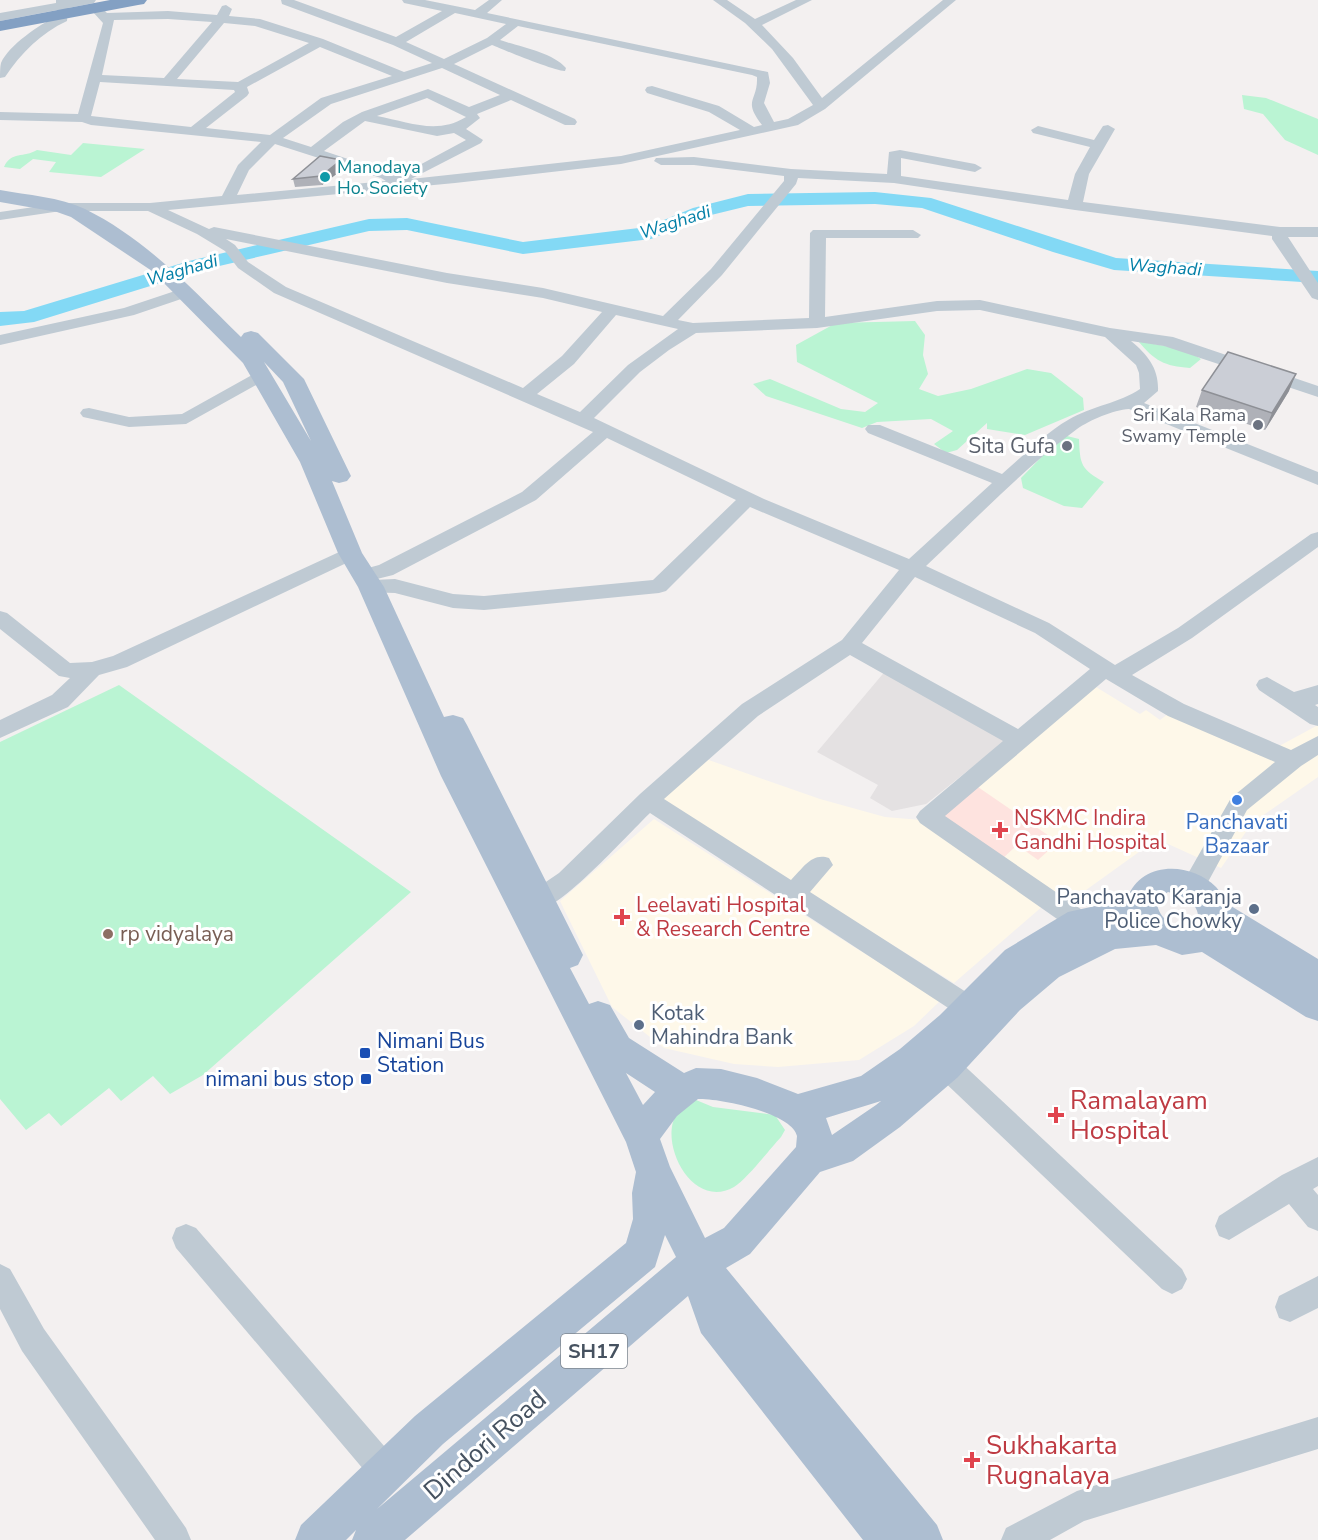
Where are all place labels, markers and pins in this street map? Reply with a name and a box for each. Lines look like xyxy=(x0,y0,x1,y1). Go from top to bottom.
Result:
place label: Manodaya Ho. Society xyxy=(337,155,429,200)
marker: Manodaya Ho. Society xyxy=(318,170,332,184)
place label: Sri Kala Rama Swamy Temple xyxy=(1122,403,1246,448)
marker: Sri Kala Rama Swamy Temple xyxy=(1251,418,1265,432)
place label: Sita Gufa xyxy=(968,432,1055,460)
marker: Sita Gufa xyxy=(1060,439,1074,453)
marker: Panchavati Bazaar xyxy=(1230,793,1244,807)
place label: NSKMC Indira Gandhi Hospital xyxy=(1014,804,1167,856)
place label: Panchavati Bazaar xyxy=(1186,808,1288,860)
marker: NSKMC Indira Gandhi Hospital xyxy=(991,821,1009,839)
place label: Panchavato Karanja Police Chowky xyxy=(1057,883,1242,935)
place label: Leelavati Hospital & Research Centre xyxy=(636,891,810,943)
marker: Panchavato Karanja Police Chowky xyxy=(1247,902,1261,916)
marker: Leelavati Hospital & Research Centre xyxy=(613,908,631,926)
place label: rp vidyalaya xyxy=(120,920,234,948)
marker: rp vidyalaya xyxy=(101,927,115,941)
place label: Kotak Mahindra Bank xyxy=(651,999,793,1051)
marker: Kotak Mahindra Bank xyxy=(632,1018,646,1032)
place label: Nimani Bus Station xyxy=(377,1027,485,1079)
marker: Nimani Bus Station xyxy=(358,1046,372,1060)
place label: nimani bus stop xyxy=(205,1065,354,1093)
marker: nimani bus stop xyxy=(359,1072,373,1086)
place label: Ramalayam Hospital xyxy=(1070,1083,1208,1148)
marker: Ramalayam Hospital xyxy=(1047,1106,1065,1124)
place label: Sukhakarta Rugnalaya xyxy=(986,1428,1118,1493)
marker: Sukhakarta Rugnalaya xyxy=(963,1451,981,1469)

